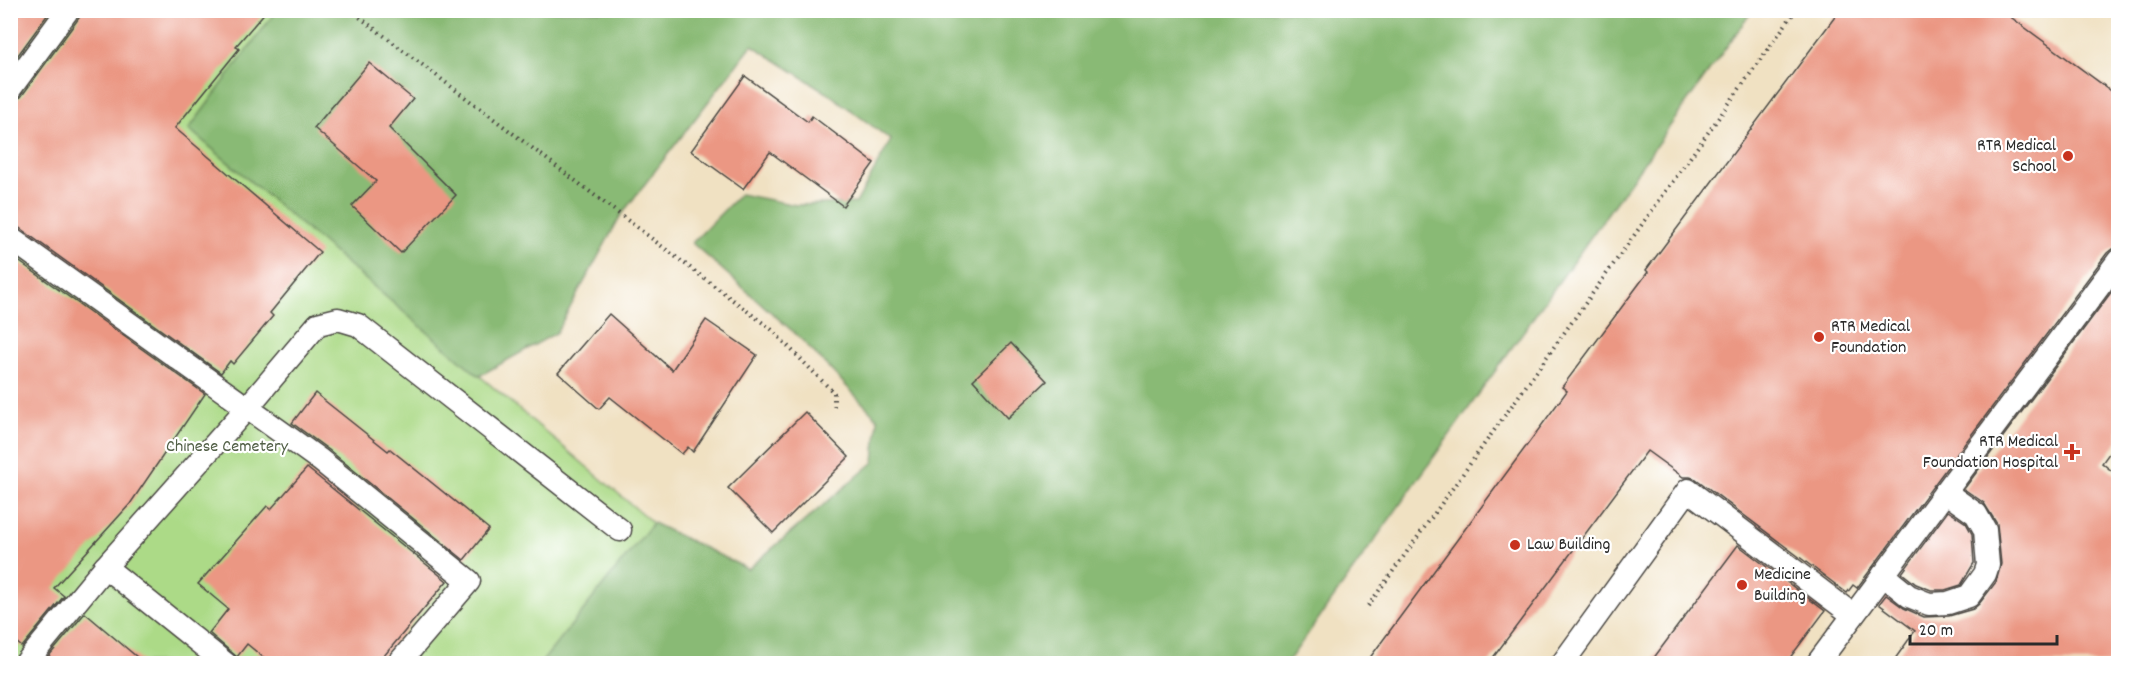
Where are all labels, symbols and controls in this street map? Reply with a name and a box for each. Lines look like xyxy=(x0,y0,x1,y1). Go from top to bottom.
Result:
place label: RTR Medical School xyxy=(1977,134,2057,180)
marker: RTR Medical School xyxy=(2061,149,2075,163)
place label: RTR Medical Foundation xyxy=(1831,315,1911,361)
marker: RTR Medical Foundation xyxy=(1812,330,1826,344)
place label: RTR Medical Foundation Hospital xyxy=(1923,430,2059,476)
park label: Chinese Cemetery xyxy=(166,435,289,460)
marker: RTR Medical Foundation Hospital xyxy=(2063,443,2081,461)
place label: Law Building xyxy=(1527,533,1610,558)
marker: Law Building xyxy=(1508,538,1522,552)
place label: Medicine Building xyxy=(1754,563,1811,609)
marker: Medicine Building xyxy=(1735,578,1749,592)
scale bar xyxy=(1910,608,2057,646)
text: 20 m xyxy=(1919,619,1953,644)

